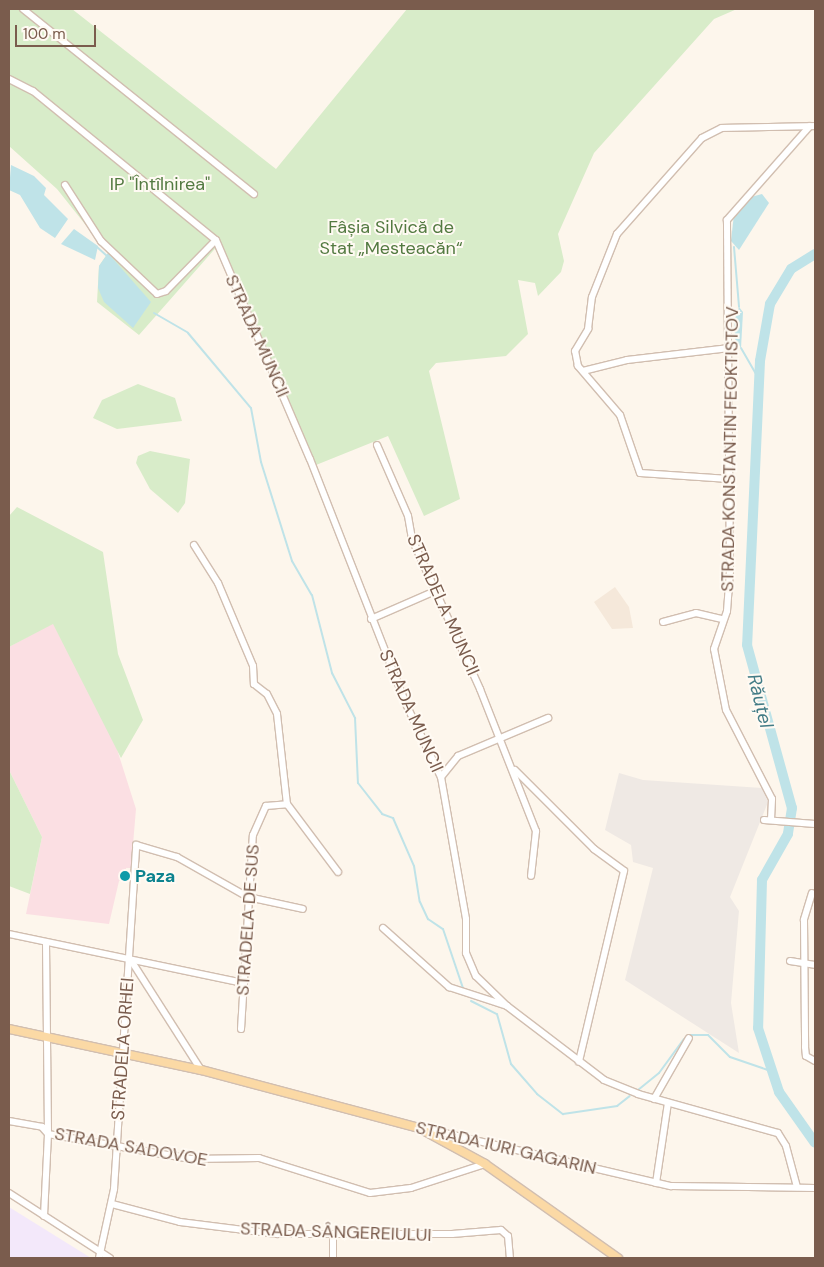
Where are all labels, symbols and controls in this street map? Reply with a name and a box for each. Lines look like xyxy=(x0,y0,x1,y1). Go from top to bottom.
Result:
scale bar xyxy=(18,15,99,47)
text: 100 m xyxy=(23,24,66,44)
park label: IP "Întîlnirea" xyxy=(110,173,210,195)
park label: Fâșia Silvică de Stat „Mesteacăn“ xyxy=(320,217,462,260)
street label: STRADA MUNCII xyxy=(220,271,294,401)
street label: STRADA KONSTANTIN FEOKTISTOV xyxy=(717,306,743,592)
street label: STRADELA MUNCII xyxy=(402,531,484,679)
street label: STRADA MUNCII xyxy=(374,646,448,776)
water label: Răuțel xyxy=(742,672,778,730)
street label: STRADELA DE SUS xyxy=(232,844,264,996)
place label: Paza xyxy=(135,865,175,887)
marker: Paza xyxy=(119,870,131,882)
street label: STRADELA ORHEI xyxy=(107,977,139,1121)
street label: STRADA IURI GAGARIN xyxy=(414,1117,598,1179)
street label: STRADA SADOVOE xyxy=(53,1123,209,1171)
street label: STRADA SÂNGEREIULUI xyxy=(240,1218,432,1246)

